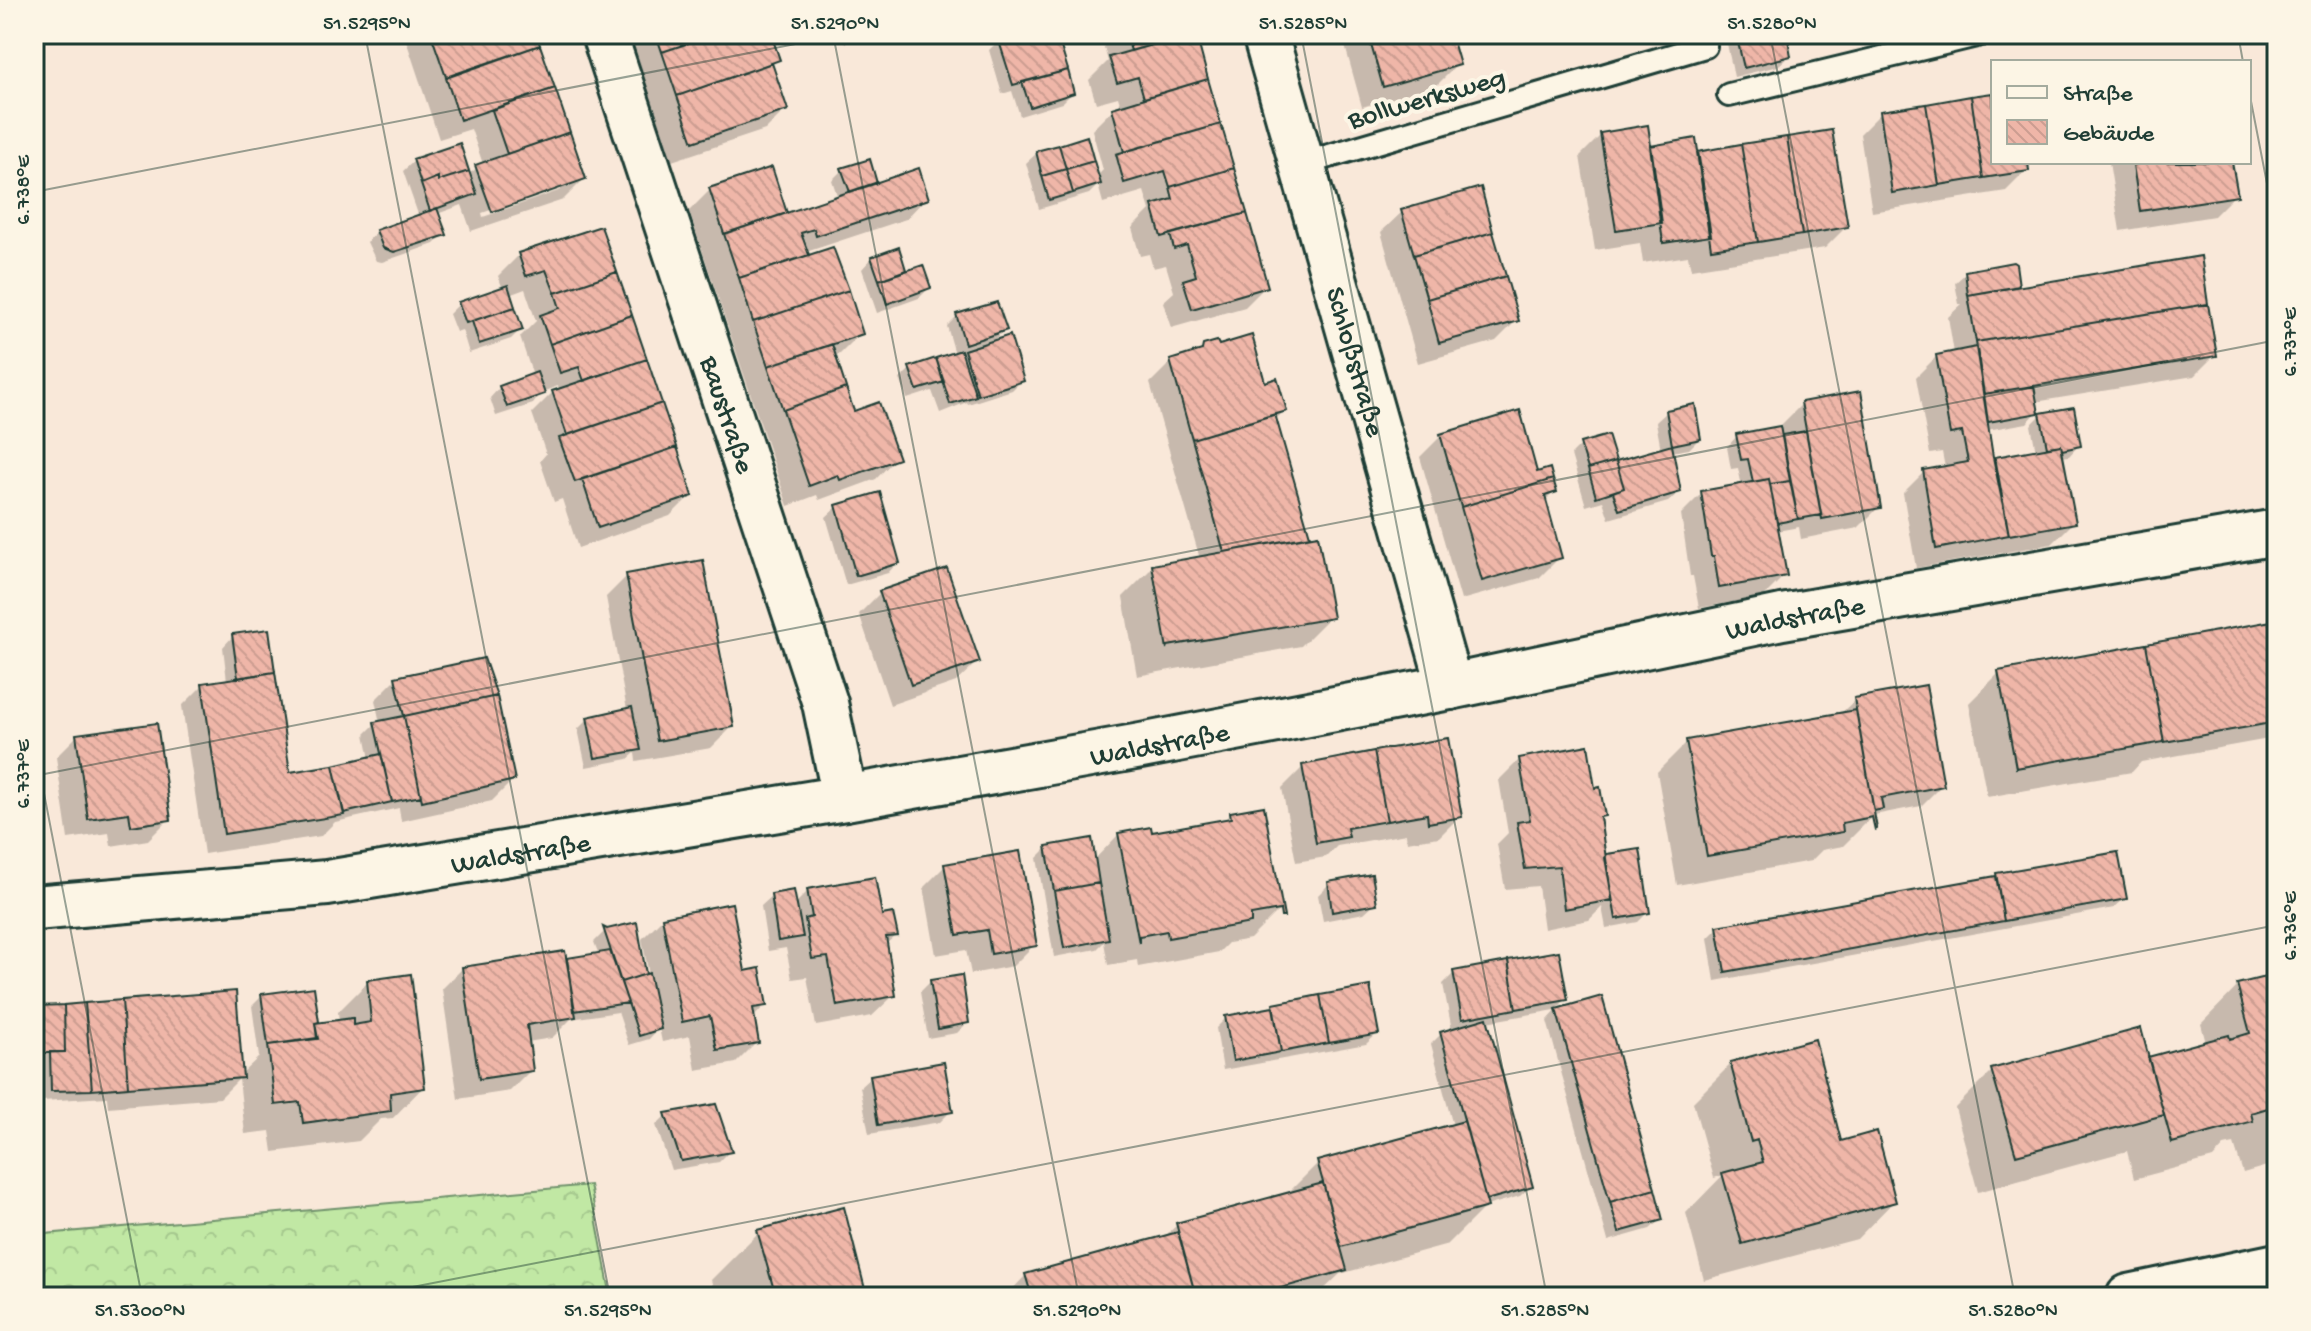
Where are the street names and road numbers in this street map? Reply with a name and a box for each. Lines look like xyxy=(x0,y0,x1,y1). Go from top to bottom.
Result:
street label: Bollwerksweg xyxy=(1344,62,1510,139)
street label: Schloßstraße xyxy=(1316,284,1390,441)
street label: Baustraße xyxy=(690,351,760,479)
street label: Waldstraße xyxy=(1723,591,1868,649)
street label: Waldstraße xyxy=(1088,717,1233,776)
street label: Waldstraße xyxy=(449,828,594,883)

